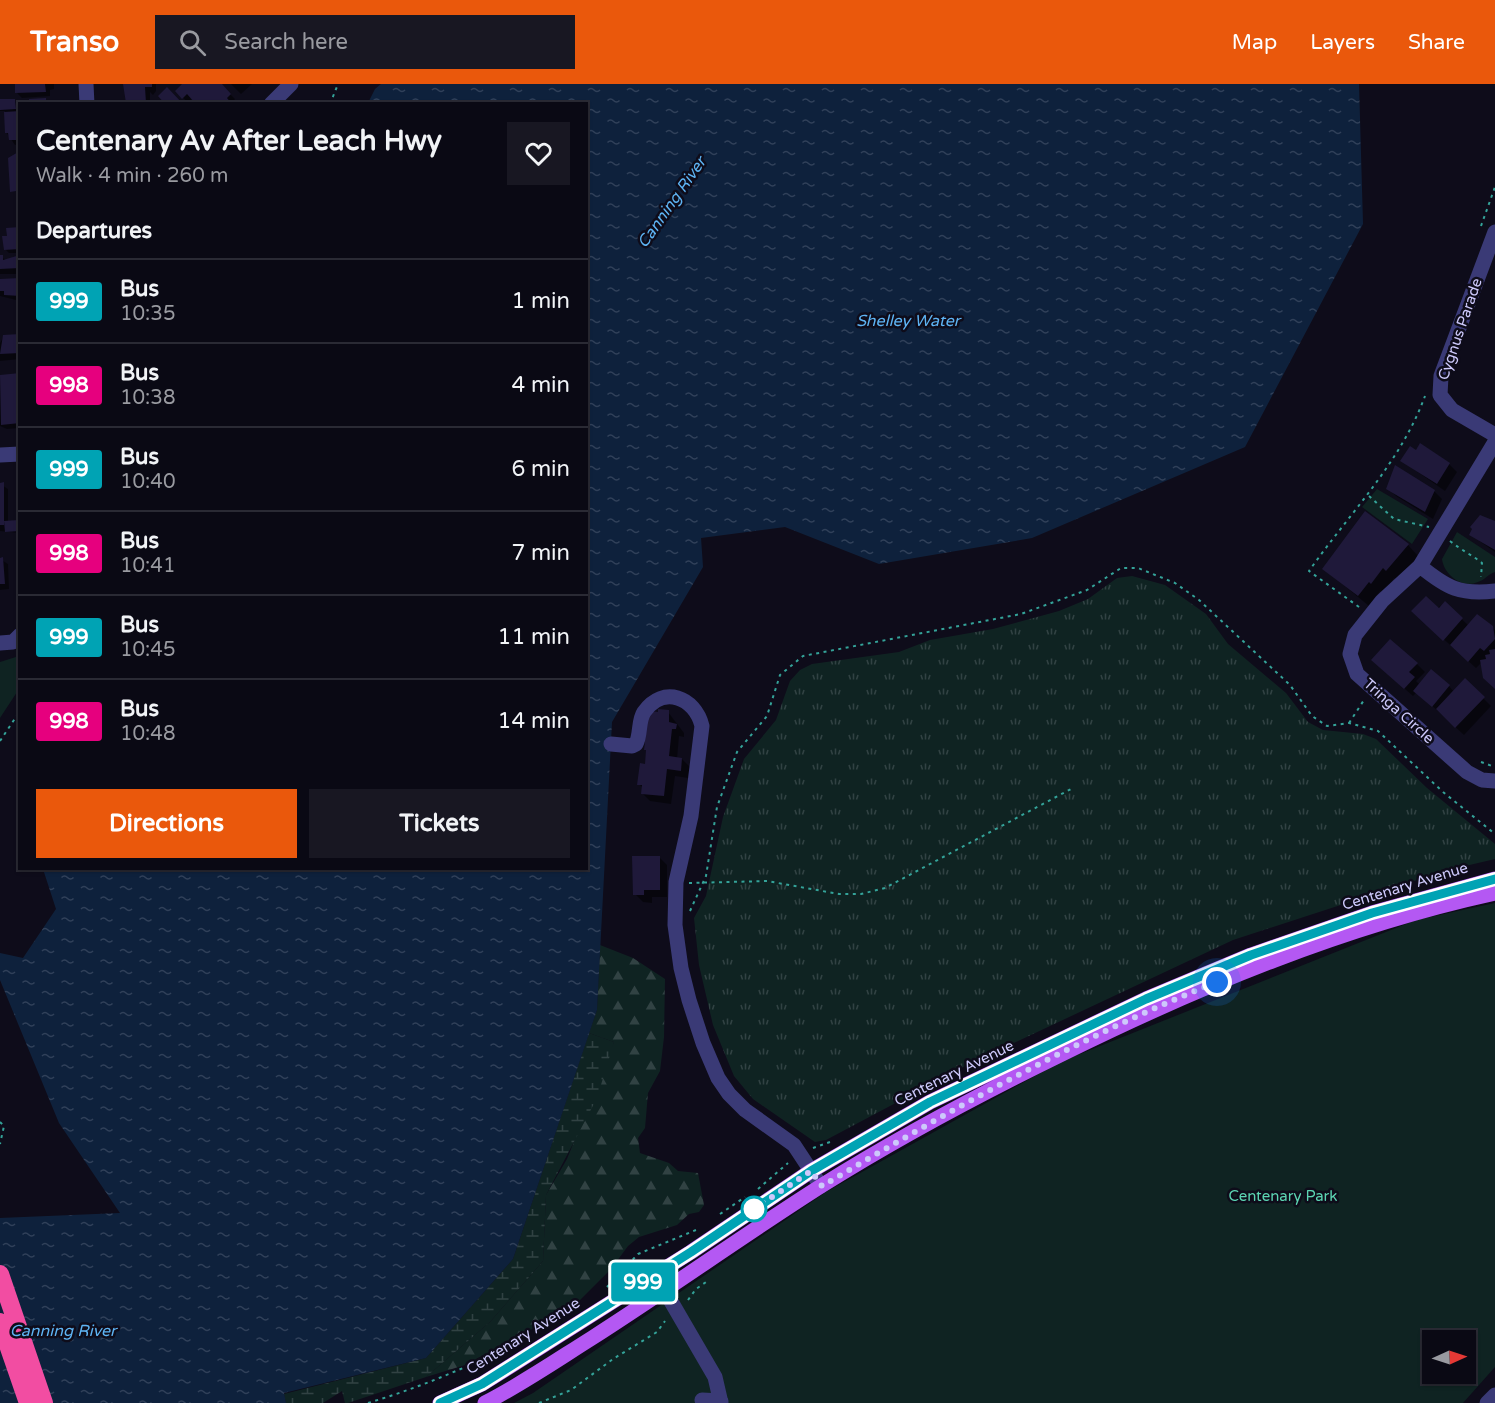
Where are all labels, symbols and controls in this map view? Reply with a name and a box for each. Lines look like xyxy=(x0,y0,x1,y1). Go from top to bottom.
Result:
search box xyxy=(155,15,575,69)
text: Transo xyxy=(30,25,119,59)
icon: search xyxy=(176,26,209,59)
text: Search here xyxy=(224,29,348,55)
text: Map xyxy=(1232,30,1277,55)
text: Layers xyxy=(1310,30,1375,55)
text: Share xyxy=(1408,30,1465,55)
button: heart xyxy=(507,122,570,185)
text: Centenary Av After Leach Hwy xyxy=(36,124,442,158)
water label: Canning River xyxy=(633,152,712,252)
text: Walk · 4 min · 260 m xyxy=(36,164,228,188)
text: Departures xyxy=(36,218,152,244)
text: Bus xyxy=(120,276,159,302)
street label: Cygnus Parade xyxy=(1434,276,1486,382)
text: 1 min xyxy=(511,288,570,314)
text: 999 xyxy=(49,289,89,314)
text: 10:35 xyxy=(120,302,175,326)
water label: Shelley Water xyxy=(856,311,962,331)
text: Bus xyxy=(120,360,159,386)
text: 4 min xyxy=(511,372,570,398)
text: 998 xyxy=(49,373,89,398)
text: 10:38 xyxy=(120,386,175,410)
text: Bus xyxy=(120,444,159,470)
text: 6 min xyxy=(511,456,570,482)
text: 999 xyxy=(49,457,89,482)
text: 10:40 xyxy=(120,470,175,494)
text: Bus xyxy=(120,528,159,554)
text: 7 min xyxy=(511,540,570,566)
text: 998 xyxy=(49,541,89,566)
text: 10:41 xyxy=(120,554,175,578)
text: Bus xyxy=(120,612,159,638)
text: 11 min xyxy=(498,624,570,650)
text: 999 xyxy=(49,625,89,650)
text: 10:45 xyxy=(120,638,175,662)
street label: Tringa Circle xyxy=(1360,675,1438,747)
text: Bus xyxy=(120,696,159,722)
text: 14 min xyxy=(498,708,570,734)
text: 998 xyxy=(49,709,89,734)
text: 10:48 xyxy=(120,722,175,746)
button: Directions xyxy=(36,789,297,858)
button: Tickets xyxy=(309,789,570,858)
street label: Centenary Avenue xyxy=(1340,858,1470,914)
your location xyxy=(1202,967,1232,997)
street label: Centenary Avenue xyxy=(891,1036,1017,1110)
park label: Centenary Park xyxy=(1228,1187,1338,1205)
unlabelled marker xyxy=(741,1196,767,1222)
line badge: 999 xyxy=(608,1262,678,1302)
text: 999 xyxy=(623,1270,663,1295)
street label: Centenary Avenue xyxy=(463,1294,583,1378)
water label: Canning River xyxy=(10,1321,118,1341)
north arrow xyxy=(1422,1330,1476,1384)
map controls xyxy=(1422,1330,1476,1384)

